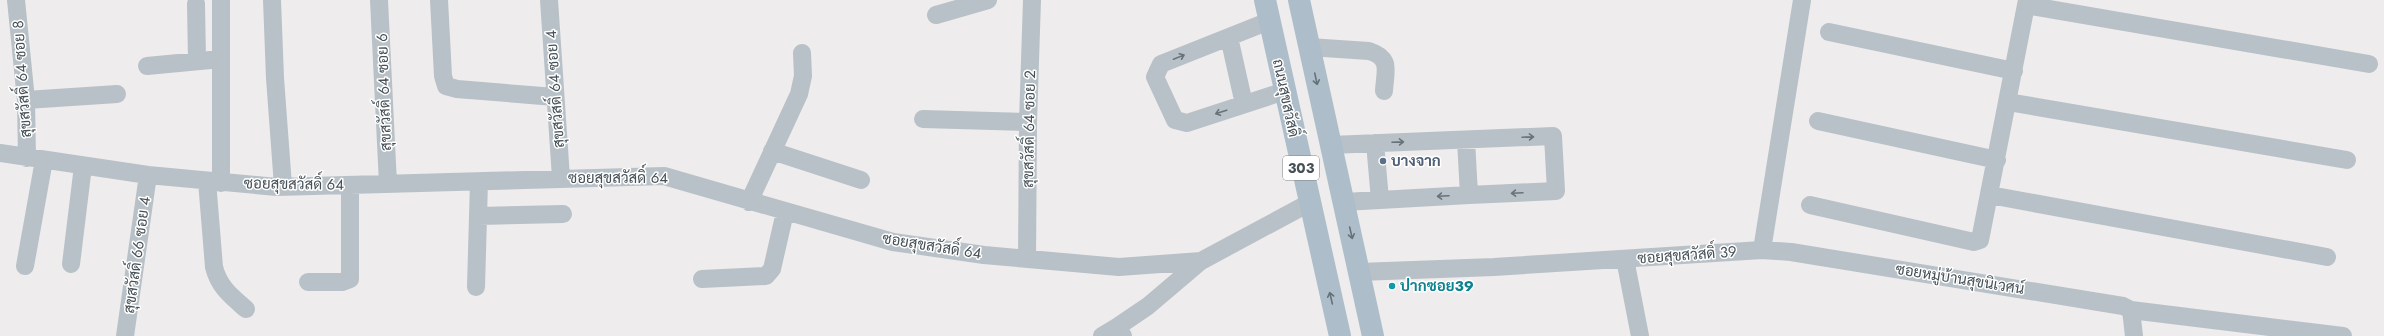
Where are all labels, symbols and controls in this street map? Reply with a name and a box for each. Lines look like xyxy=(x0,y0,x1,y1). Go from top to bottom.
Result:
street label: สุขสวัสดิ์ 64 ซอย 8 xyxy=(3,20,37,139)
street label: สุขสวัสดิ์ 64 ซอย 4 xyxy=(536,29,570,149)
street label: สุขสวัสดิ์ 64 ซอย 6 xyxy=(367,33,397,151)
one-way arrow xyxy=(1173,53,1185,60)
street label: ถนนสุขสวัสดิ์ xyxy=(1267,56,1309,139)
street label: สุขสวัสดิ์ 64 ซอย 2 xyxy=(1013,70,1041,188)
one-way arrow xyxy=(1313,72,1321,85)
one-way arrow xyxy=(1214,109,1227,116)
one-way arrow xyxy=(1521,134,1534,141)
one-way arrow xyxy=(1391,139,1404,146)
place label: บางจาก xyxy=(1391,150,1441,172)
road number: 303 xyxy=(1283,156,1319,180)
marker: บางจาก xyxy=(1378,156,1388,166)
street label: ซอยสุขสวัสดิ์ 64 xyxy=(568,163,668,189)
street label: ซอยสุขสวัสดิ์ 64 xyxy=(244,168,345,196)
one-way arrow xyxy=(1511,189,1524,196)
one-way arrow xyxy=(1437,193,1450,200)
street label: สุขสวัสดิ์ 66 ซอย 4 xyxy=(114,194,156,315)
street label: ซอยสุขสวัสดิ์ 64 xyxy=(881,223,984,265)
one-way arrow xyxy=(1347,226,1355,239)
street label: ซอยสุขสวัสดิ์ 39 xyxy=(1636,236,1737,269)
street label: ซอยหมู่บ้านสุขนิเวศน์ xyxy=(1894,258,2026,300)
place label: ปากซอย39 xyxy=(1400,275,1474,297)
marker: ปากซอย39 xyxy=(1387,281,1397,291)
one-way arrow xyxy=(1327,292,1334,305)

